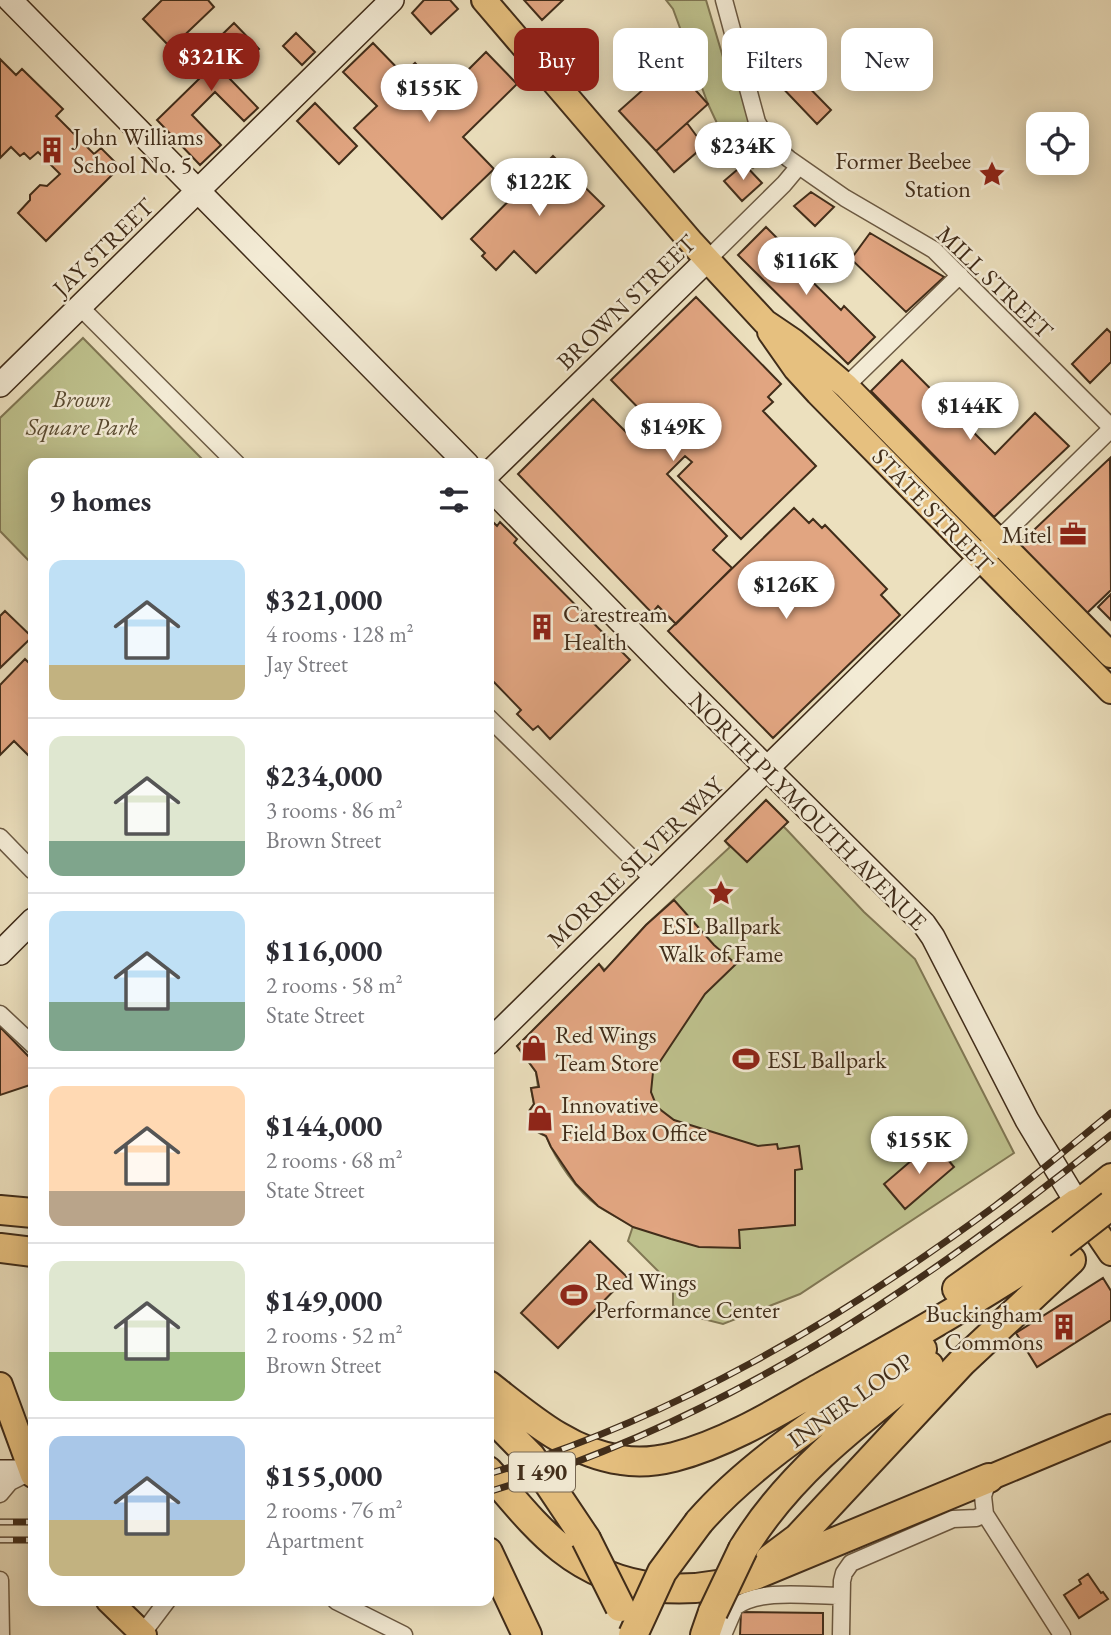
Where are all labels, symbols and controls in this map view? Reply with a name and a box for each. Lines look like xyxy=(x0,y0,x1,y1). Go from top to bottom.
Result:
chip: Buy xyxy=(514,28,599,91)
chip: Rent xyxy=(613,28,708,91)
chip: Filters xyxy=(722,28,827,91)
chip: New xyxy=(841,28,933,91)
pin: $321K xyxy=(162,34,260,93)
text: $321K xyxy=(179,41,243,71)
pin: $155K xyxy=(380,64,478,124)
text: $155K xyxy=(397,72,461,102)
map controls xyxy=(1026,112,1089,175)
button: locate xyxy=(1026,112,1089,175)
place label: John Williams School No. 5 xyxy=(71,121,203,180)
pin: $234K xyxy=(694,122,792,182)
text: $234K xyxy=(711,130,775,160)
building icon: John Williams School No. 5 xyxy=(37,135,67,165)
place label: Former Beebee Station xyxy=(835,145,971,204)
pin: $122K xyxy=(490,158,588,218)
place icon: Former Beebee Station xyxy=(977,159,1007,189)
text: $122K xyxy=(507,166,571,196)
street label: JAY STREET xyxy=(44,190,161,304)
street label: MILL STREET xyxy=(930,219,1060,346)
street label: BROWN STREET xyxy=(550,227,703,376)
pin: $116K xyxy=(757,238,855,297)
text: $116K xyxy=(774,245,838,275)
pin: $144K xyxy=(921,382,1019,442)
park label: Brown Square Park xyxy=(25,383,138,443)
text: $144K xyxy=(938,390,1002,420)
pin: $149K xyxy=(624,404,722,463)
text: $149K xyxy=(641,411,705,441)
street label: STATE STREET xyxy=(866,441,1001,579)
text: 9 homes xyxy=(49,481,151,520)
icon: filters xyxy=(435,481,473,519)
place label: Mitel xyxy=(1002,519,1052,550)
office icon: Mitel xyxy=(1058,519,1088,549)
pin: $126K xyxy=(737,562,835,621)
text: $126K xyxy=(754,569,818,599)
text: $321,000 xyxy=(266,580,382,619)
icon: home xyxy=(105,588,189,672)
place label: Carestream Health xyxy=(563,598,668,657)
building icon: Carestream Health xyxy=(527,612,557,642)
text: 4 rooms · 128 m² xyxy=(266,619,414,649)
text: Jay Street xyxy=(266,649,348,679)
street label: NORTH PLYMOUTH AVENUE xyxy=(682,685,934,937)
text: $234,000 xyxy=(266,756,382,795)
icon: home xyxy=(105,764,189,848)
street label: MORRIE SILVER WAY xyxy=(540,769,730,954)
text: 3 rooms · 86 m² xyxy=(266,795,403,825)
text: Brown Street xyxy=(266,825,381,855)
place icon: ESL Ballpark Walk of Fame xyxy=(706,878,736,908)
place label: ESL Ballpark Walk of Fame xyxy=(659,910,783,969)
text: $116,000 xyxy=(266,931,382,970)
icon: home xyxy=(105,939,189,1023)
text: 2 rooms · 58 m² xyxy=(266,970,403,1000)
text: State Street xyxy=(266,1000,364,1030)
place label: Red Wings Team Store xyxy=(555,1019,659,1078)
shop icon: Red Wings Team Store xyxy=(519,1033,549,1063)
sports icon: ESL Ballpark xyxy=(731,1044,761,1074)
place label: ESL Ballpark xyxy=(767,1044,887,1075)
place label: Innovative Field Box Office xyxy=(561,1089,707,1148)
shop icon: Innovative Field Box Office xyxy=(525,1103,555,1133)
text: $144,000 xyxy=(266,1106,382,1145)
icon: home xyxy=(105,1114,189,1198)
pin: $155K xyxy=(870,1116,968,1176)
text: $155K xyxy=(887,1124,951,1154)
text: 2 rooms · 68 m² xyxy=(266,1145,403,1175)
text: State Street xyxy=(266,1175,364,1205)
place label: Red Wings Performance Center xyxy=(595,1266,780,1325)
sports icon: Red Wings Performance Center xyxy=(559,1280,589,1310)
text: $149,000 xyxy=(266,1281,382,1320)
icon: home xyxy=(105,1289,189,1373)
place label: Buckingham Commons xyxy=(926,1298,1043,1357)
building icon: Buckingham Commons xyxy=(1049,1312,1079,1342)
text: 2 rooms · 52 m² xyxy=(266,1320,403,1350)
street label: INNER LOOP xyxy=(782,1346,918,1454)
text: Brown Street xyxy=(266,1350,381,1380)
road number: I 490 xyxy=(509,1452,575,1492)
text: $155,000 xyxy=(266,1456,382,1495)
icon: home xyxy=(105,1464,189,1548)
text: 2 rooms · 76 m² xyxy=(266,1495,403,1525)
text: Apartment xyxy=(266,1525,364,1555)

